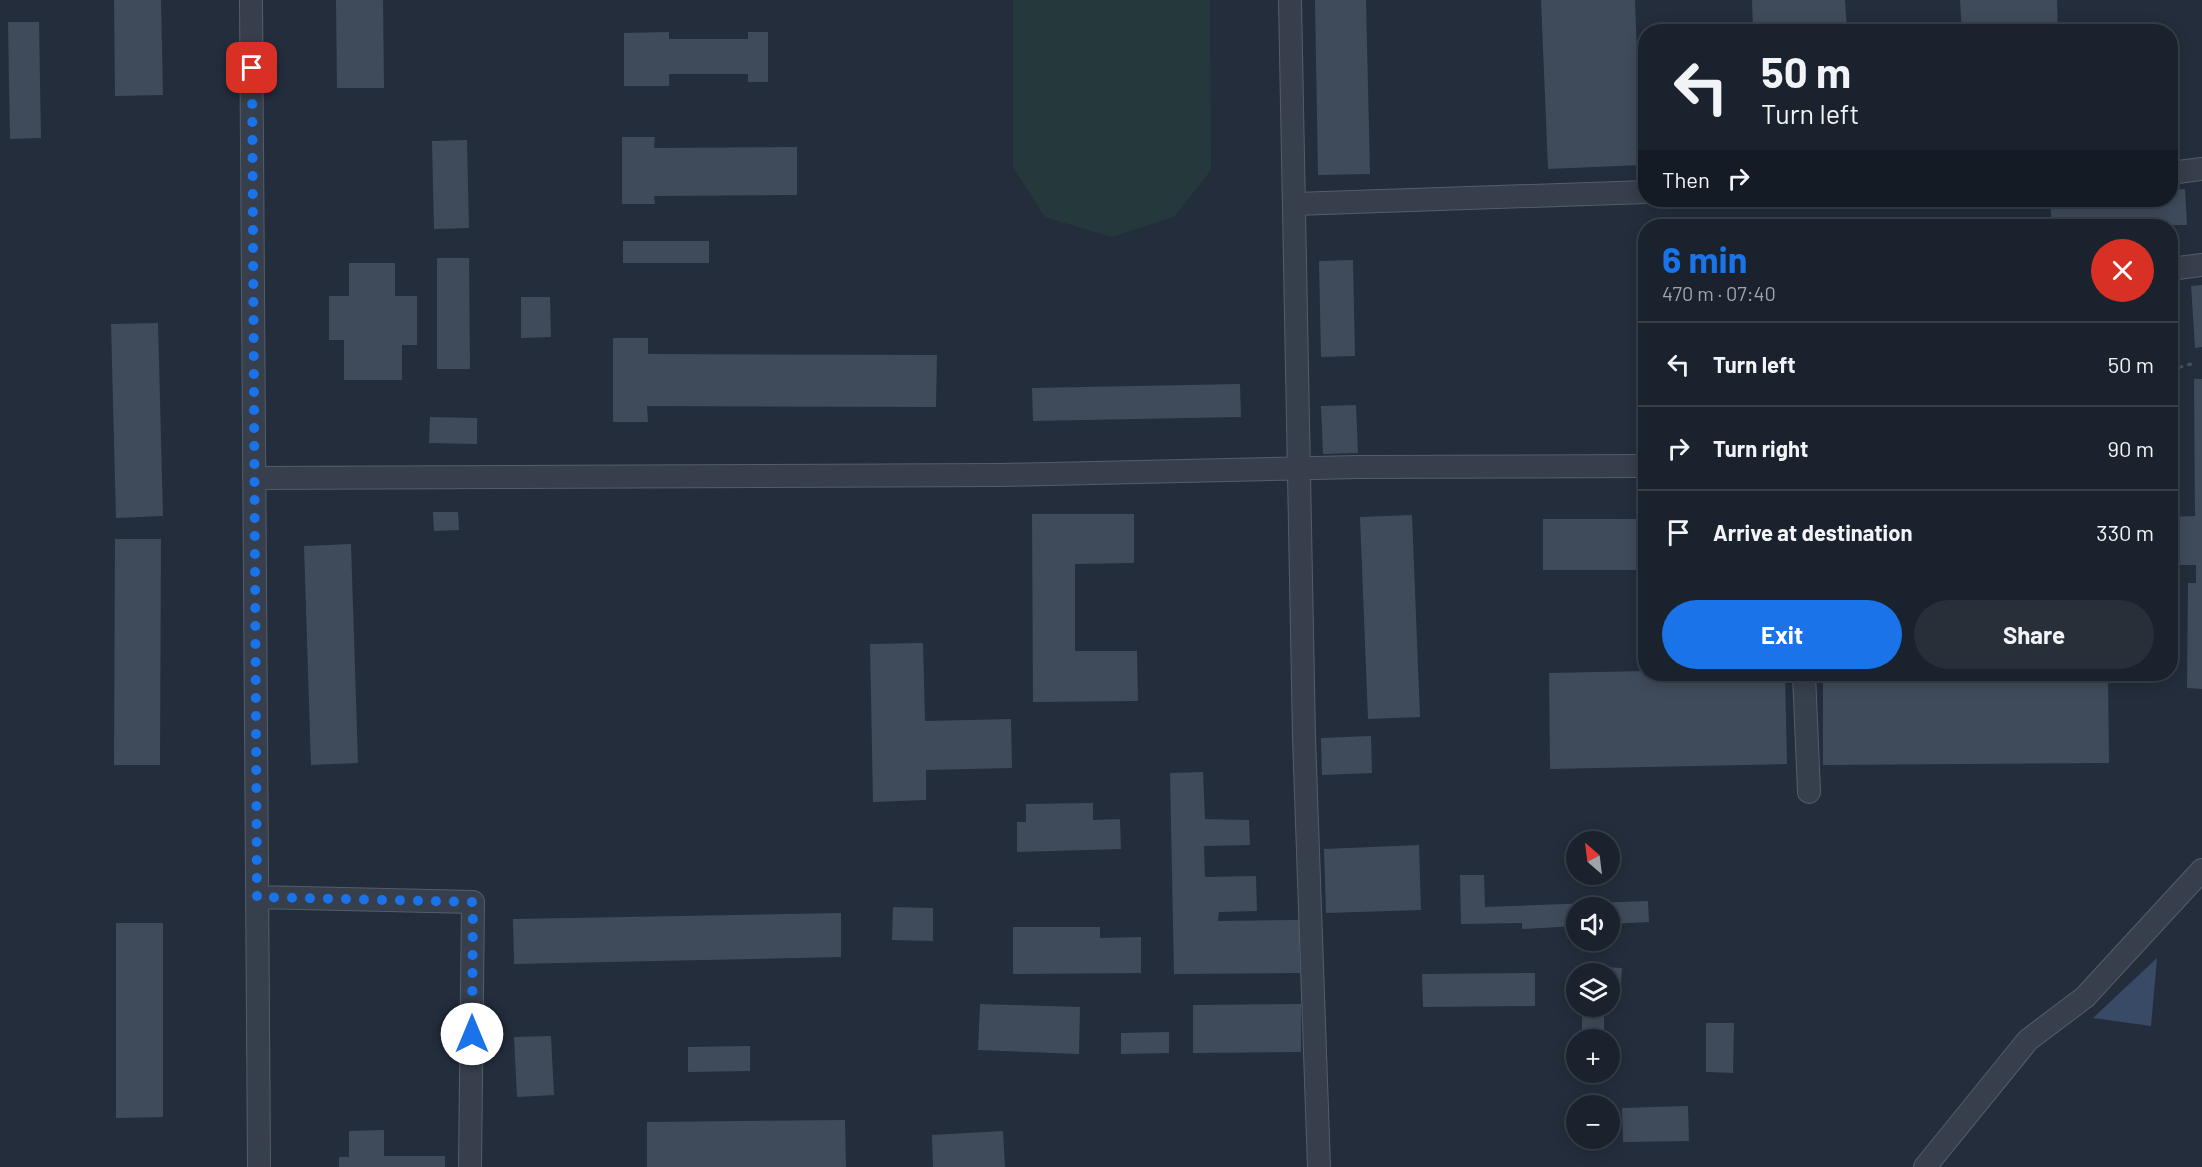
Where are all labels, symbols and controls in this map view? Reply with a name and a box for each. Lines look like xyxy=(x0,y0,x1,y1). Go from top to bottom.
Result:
pin xyxy=(226,42,277,93)
text: 50 m xyxy=(1761,46,1851,96)
icon: left xyxy=(1662,48,1740,126)
icon: arrive xyxy=(235,51,268,84)
text: Turn left xyxy=(1761,97,1859,129)
icon: right xyxy=(1722,162,1755,195)
text: Then xyxy=(1662,166,1710,192)
text: 6 min xyxy=(1662,237,1747,280)
button: close xyxy=(2091,239,2154,302)
text: 470 m · 07:40 xyxy=(1662,281,1776,305)
icon: left xyxy=(1662,348,1695,381)
text: Turn left xyxy=(1713,351,1796,377)
text: 50 m xyxy=(2108,351,2154,377)
icon: right xyxy=(1662,432,1695,465)
text: Turn right xyxy=(1713,435,1808,461)
text: 90 m xyxy=(2108,435,2154,461)
icon: arrive xyxy=(1662,516,1695,549)
text: Arrive at destination xyxy=(1713,519,1912,545)
text: 330 m xyxy=(2096,519,2154,545)
button: Exit xyxy=(1662,600,1902,669)
button: Share xyxy=(1914,600,2154,669)
north arrow xyxy=(1566,831,1620,885)
map controls xyxy=(1566,831,1620,1149)
button: sound xyxy=(1566,897,1620,951)
button: layers xyxy=(1566,963,1620,1017)
position arrow xyxy=(440,1002,504,1066)
button: + xyxy=(1566,1029,1620,1083)
button: − xyxy=(1566,1095,1620,1149)

